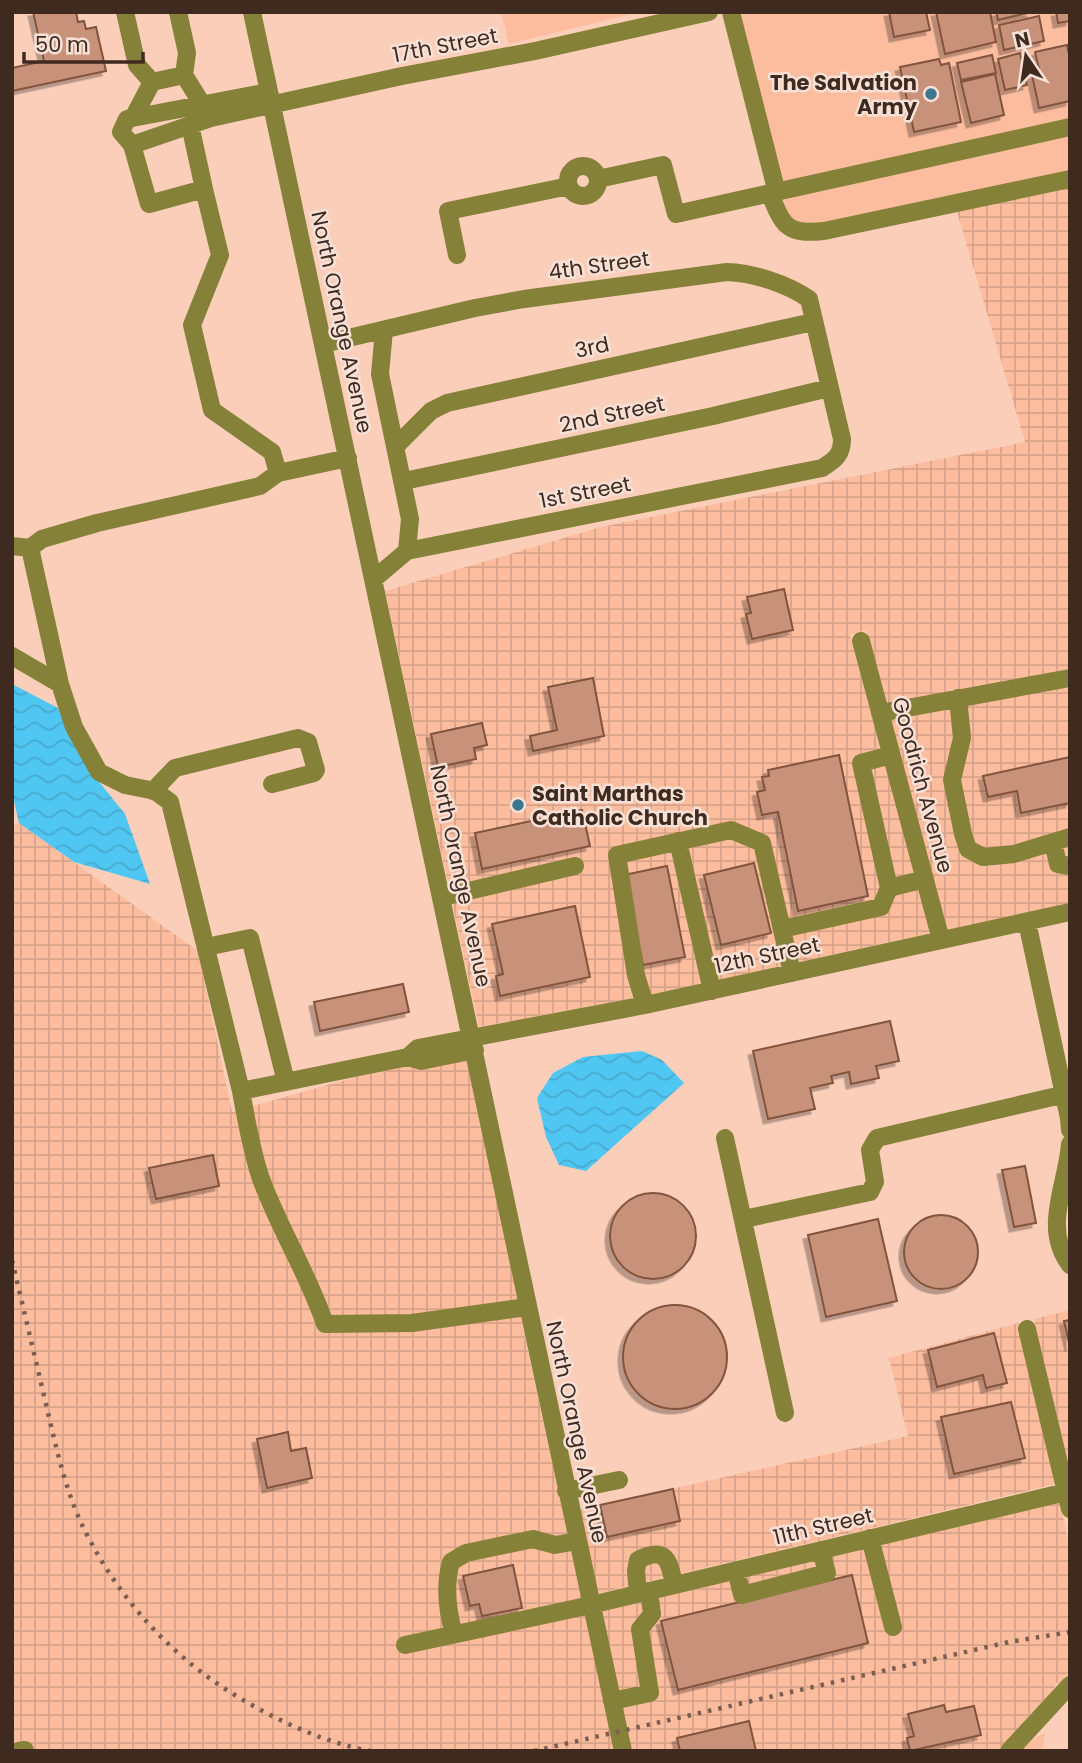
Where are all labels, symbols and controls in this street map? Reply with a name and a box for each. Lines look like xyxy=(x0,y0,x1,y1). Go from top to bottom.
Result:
scale bar xyxy=(24,21,144,65)
street label: 17th Street xyxy=(390,21,500,69)
north arrow xyxy=(991,21,1061,91)
text: N xyxy=(1012,25,1032,55)
text: 50 m xyxy=(35,30,89,59)
place label: The Salvation Army xyxy=(770,68,918,121)
marker: The Salvation Army xyxy=(923,86,939,102)
street label: North Orange Avenue xyxy=(304,208,380,436)
street label: 4th Street xyxy=(547,244,651,286)
street label: 3rd xyxy=(572,329,612,365)
street label: 2nd Street xyxy=(557,389,667,439)
street label: 1st Street xyxy=(537,469,633,515)
street label: Goodrich Avenue xyxy=(886,694,960,876)
street label: North Orange Avenue xyxy=(423,762,499,990)
place label: Saint Marthas Catholic Church xyxy=(532,779,708,832)
marker: Saint Marthas Catholic Church xyxy=(510,797,526,813)
street label: 12th Street xyxy=(712,930,822,980)
street label: North Orange Avenue xyxy=(539,1318,615,1546)
street label: 11th Street xyxy=(770,1500,876,1552)

